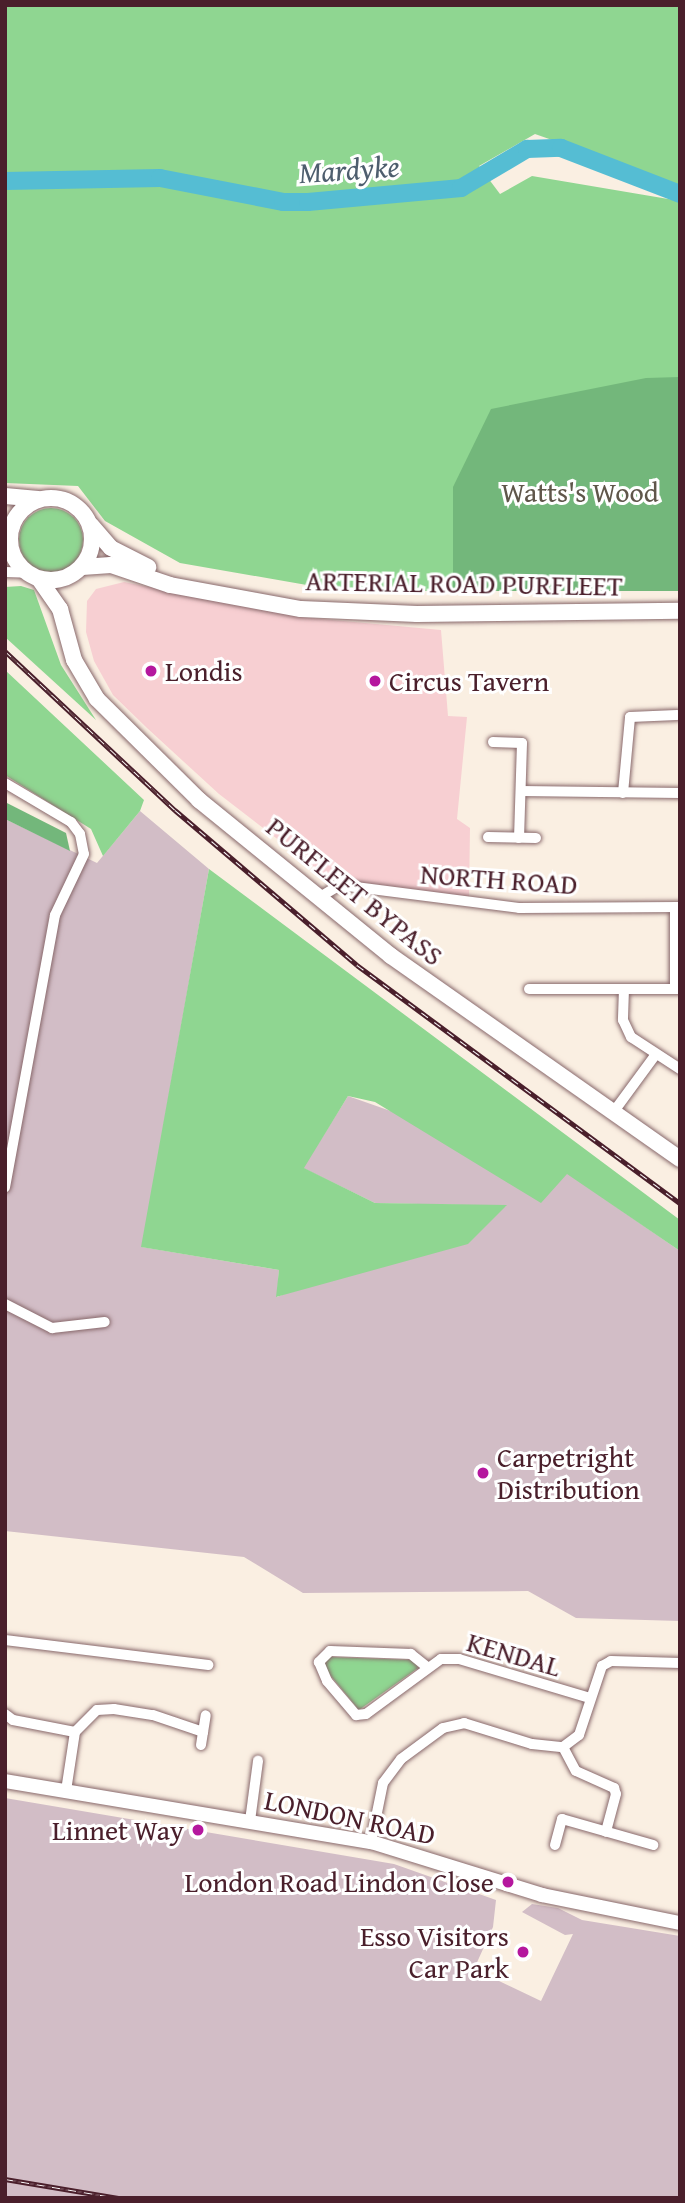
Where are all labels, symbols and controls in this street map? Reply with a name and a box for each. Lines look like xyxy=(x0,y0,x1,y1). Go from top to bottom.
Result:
water label: Mardyke xyxy=(297,148,401,190)
park label: Watts's Wood xyxy=(501,475,659,509)
street label: ARTERIAL ROAD PURFLEET xyxy=(305,563,623,603)
place label: Londis xyxy=(165,654,243,688)
marker: Londis xyxy=(143,663,159,679)
place label: Circus Tavern xyxy=(389,664,549,698)
marker: Circus Tavern xyxy=(367,673,383,689)
street label: PURFLEET BYPASS xyxy=(260,809,450,973)
street label: NORTH ROAD xyxy=(419,857,579,901)
place label: Carpetright Distribution xyxy=(497,1440,640,1506)
marker: Carpetright Distribution xyxy=(475,1465,491,1481)
street label: KENDAL xyxy=(463,1625,565,1683)
street label: LONDON ROAD xyxy=(262,1783,438,1851)
place label: Linnet Way xyxy=(52,1813,184,1847)
marker: Linnet Way xyxy=(190,1822,206,1838)
place label: London Road Lindon Close xyxy=(185,1865,494,1899)
marker: London Road Lindon Close xyxy=(500,1874,516,1890)
place label: Esso Visitors Car Park xyxy=(360,1919,509,1985)
marker: Esso Visitors Car Park xyxy=(515,1944,531,1960)

